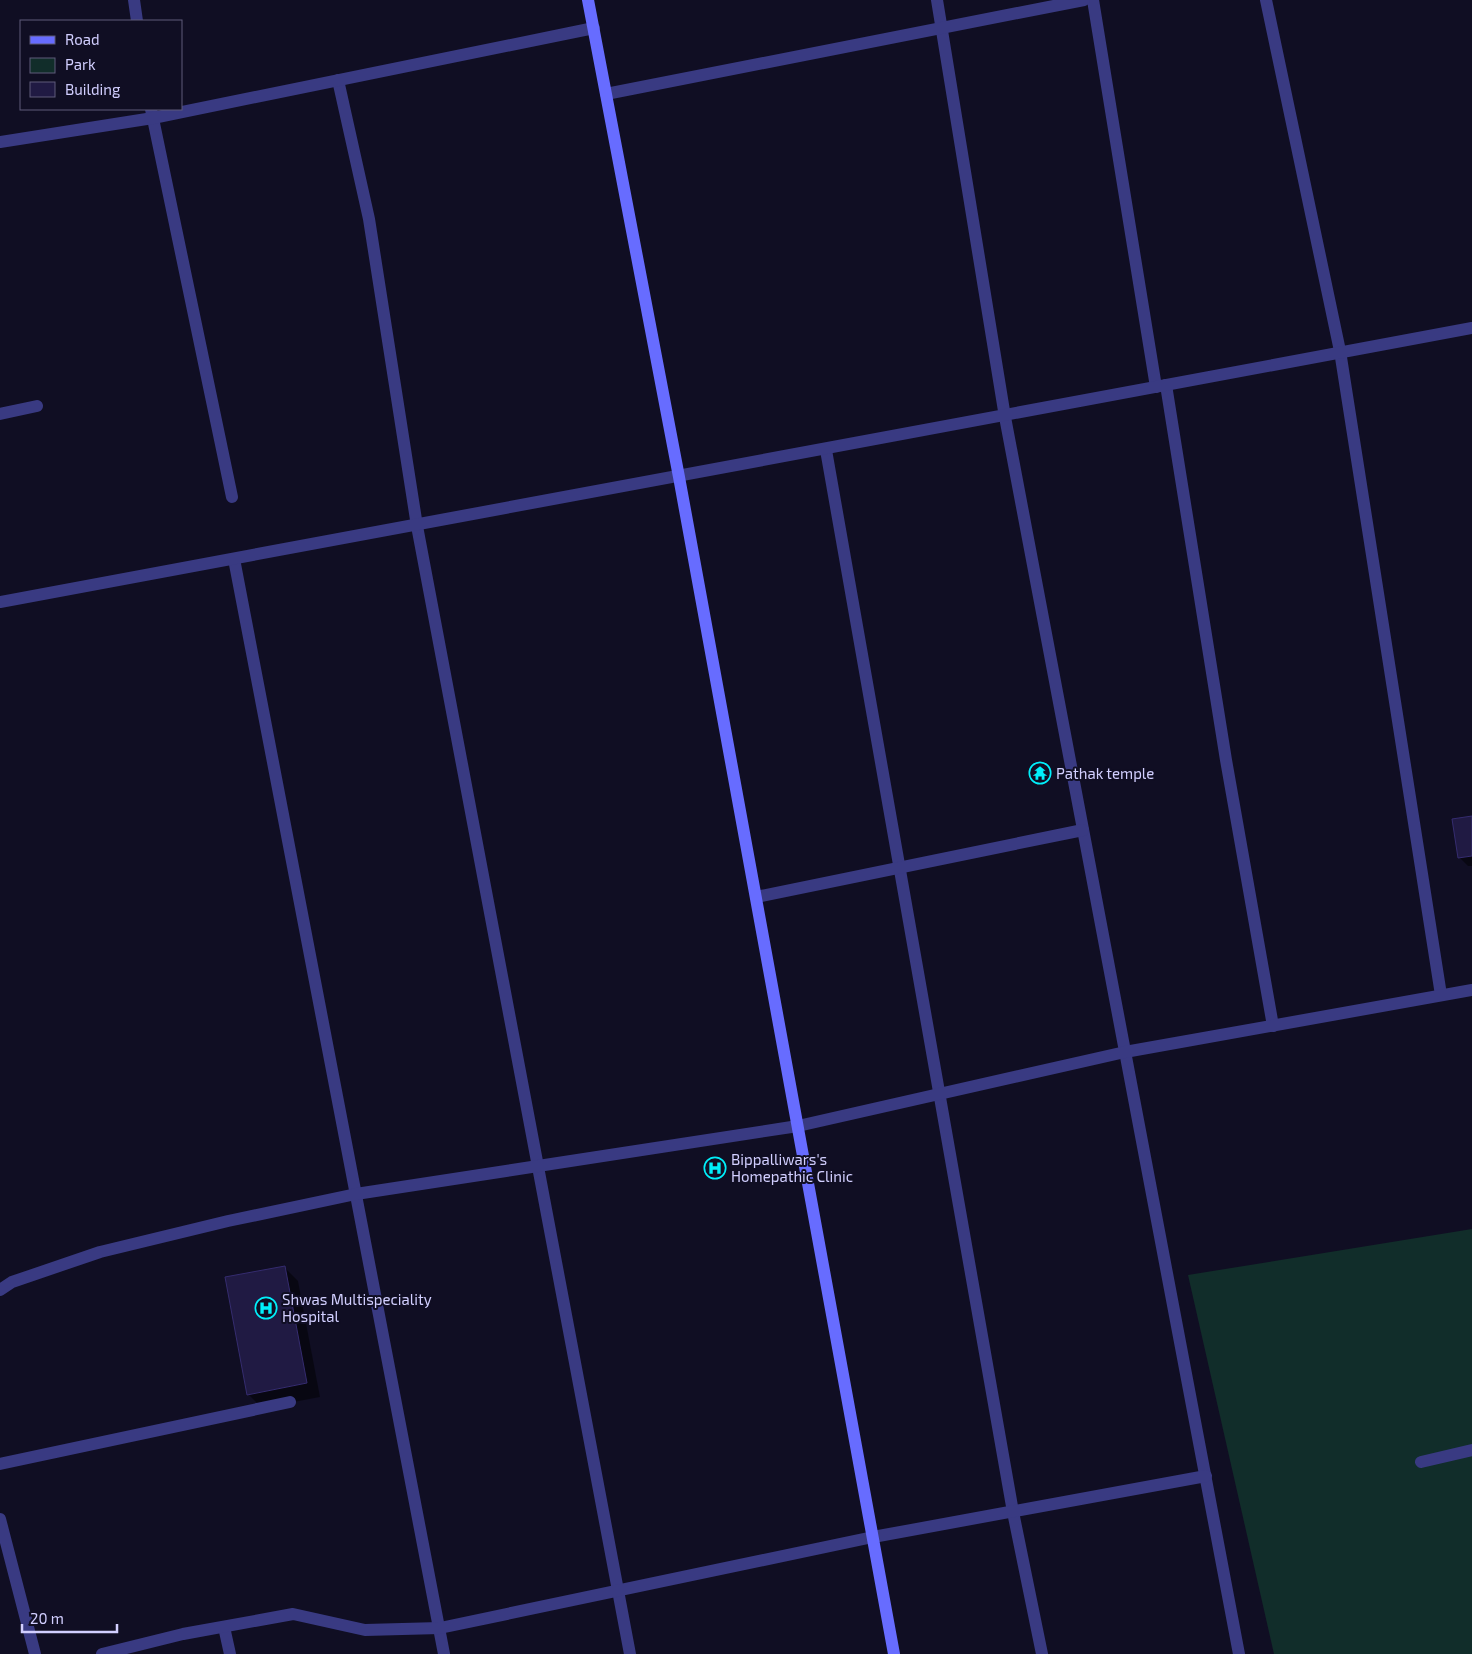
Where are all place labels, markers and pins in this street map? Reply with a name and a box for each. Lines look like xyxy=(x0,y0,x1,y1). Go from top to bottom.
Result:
temple icon: Pathak temple xyxy=(1028,761,1052,785)
place label: Pathak temple xyxy=(1056,764,1154,782)
place label: Bippalliwars's Homepathic Clinic xyxy=(731,1150,853,1185)
hospital icon: Bippalliwars's Homepathic Clinic xyxy=(703,1156,727,1180)
place label: Shwas Multispeciality Hospital xyxy=(282,1290,432,1325)
hospital icon: Shwas Multispeciality Hospital xyxy=(254,1296,278,1320)

